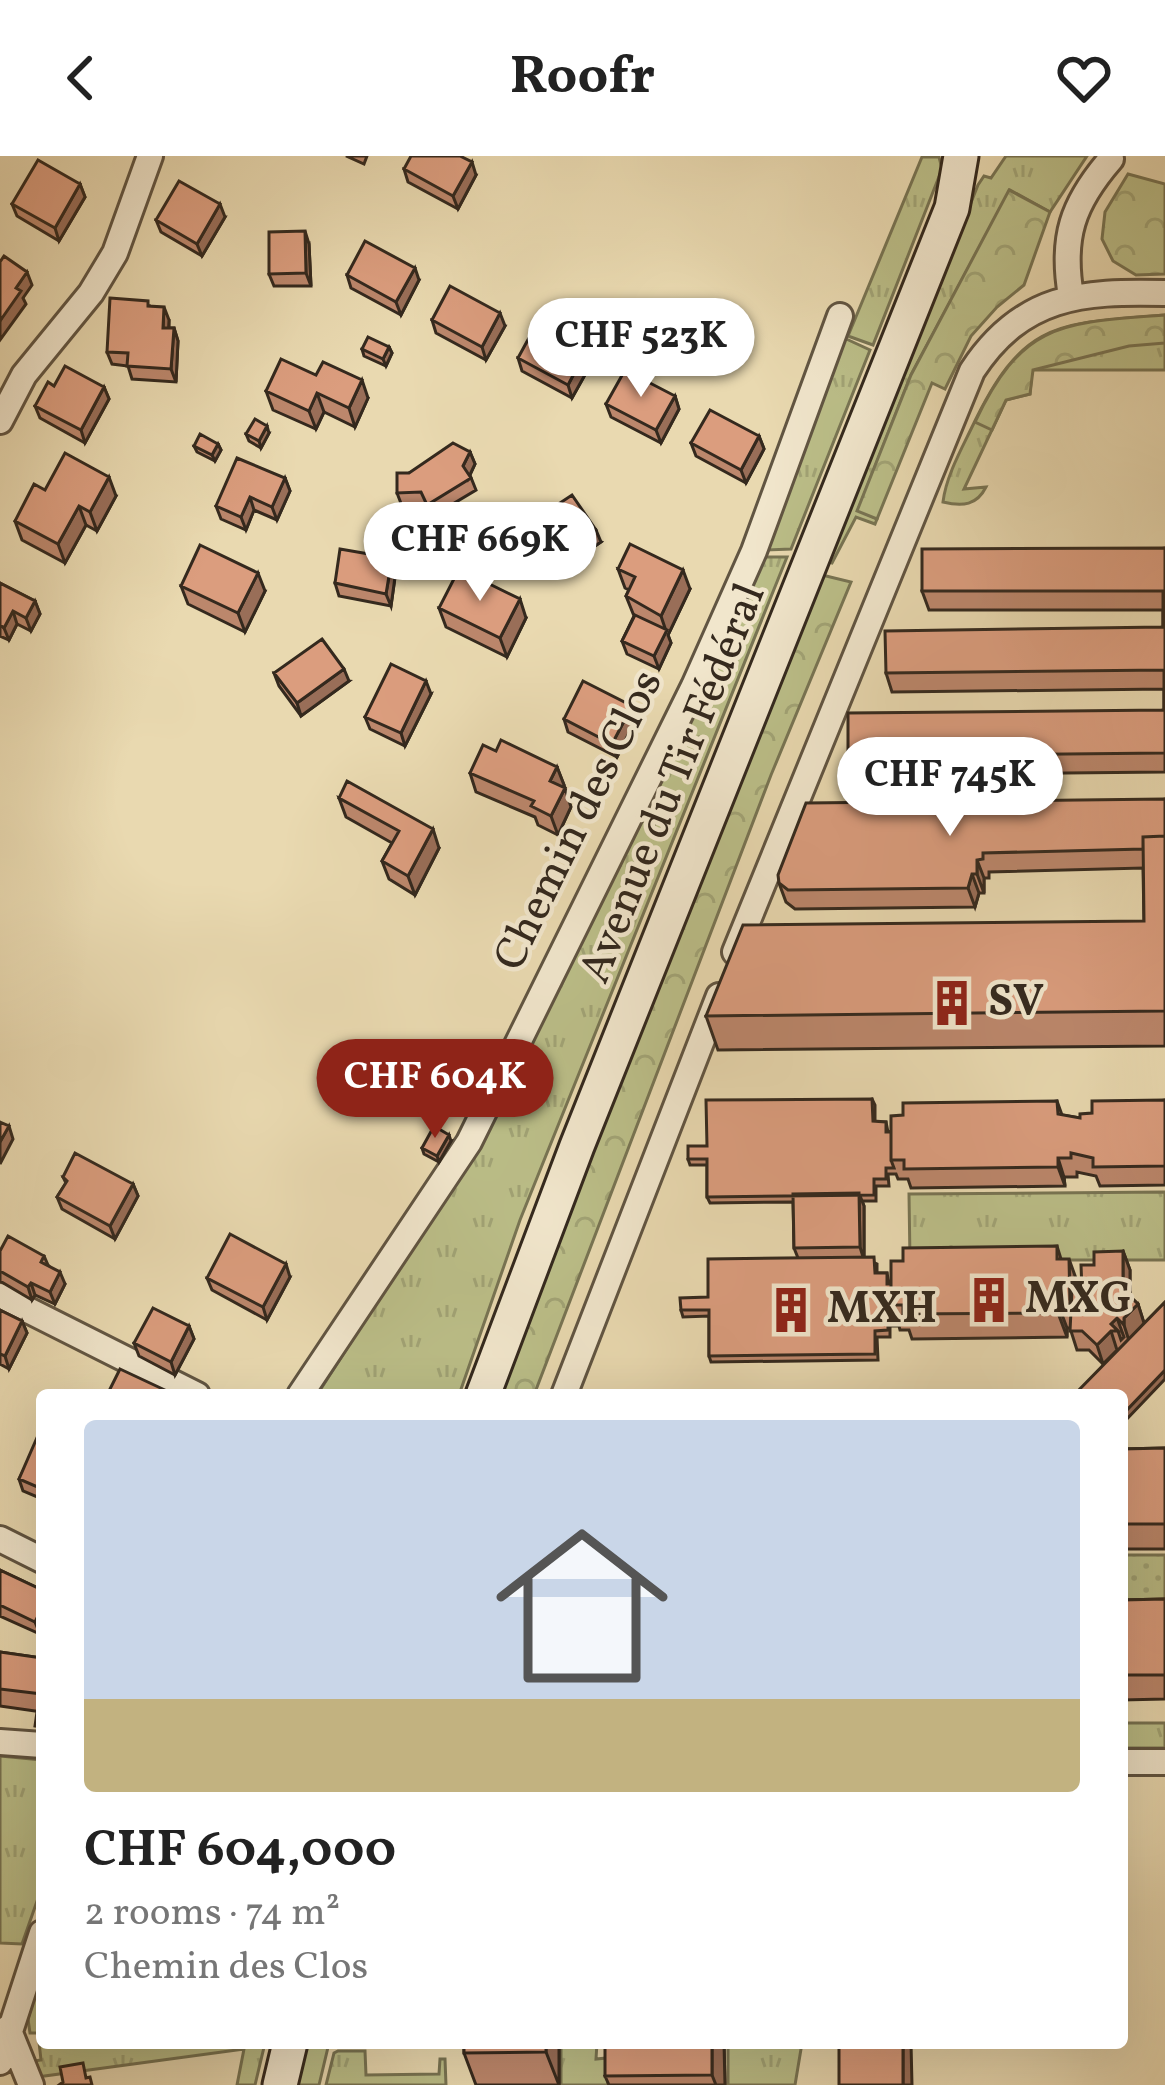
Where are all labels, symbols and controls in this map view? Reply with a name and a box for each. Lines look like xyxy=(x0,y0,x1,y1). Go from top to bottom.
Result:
text: Roofr xyxy=(510,41,655,116)
icon: back xyxy=(48,45,114,111)
icon: heart xyxy=(1051,45,1117,111)
pin: CHF 523K xyxy=(517,298,765,400)
text: CHF 523K xyxy=(555,310,727,364)
pin: CHF 669K xyxy=(356,502,604,604)
text: CHF 669K xyxy=(391,514,569,568)
street label: Avenue du Tir Fédéral xyxy=(565,575,783,993)
street label: Chemin des Clos xyxy=(480,660,680,982)
pin: CHF 745K xyxy=(826,737,1074,839)
text: CHF 745K xyxy=(864,749,1036,803)
place label: SV xyxy=(988,972,1044,1035)
building icon: SV xyxy=(927,978,977,1028)
pin: CHF 604K xyxy=(311,1039,559,1141)
text: CHF 604K xyxy=(344,1051,526,1105)
place label: MXG xyxy=(1025,1269,1132,1332)
building icon: MXG xyxy=(964,1275,1014,1325)
place label: MXH xyxy=(827,1279,937,1342)
building icon: MXH xyxy=(766,1285,816,1335)
icon: home xyxy=(474,1498,690,1714)
text: CHF 604,000 xyxy=(84,1816,396,1887)
text: 2 rooms · 74 m² xyxy=(84,1887,340,1941)
text: Chemin des Clos xyxy=(84,1941,368,1995)

